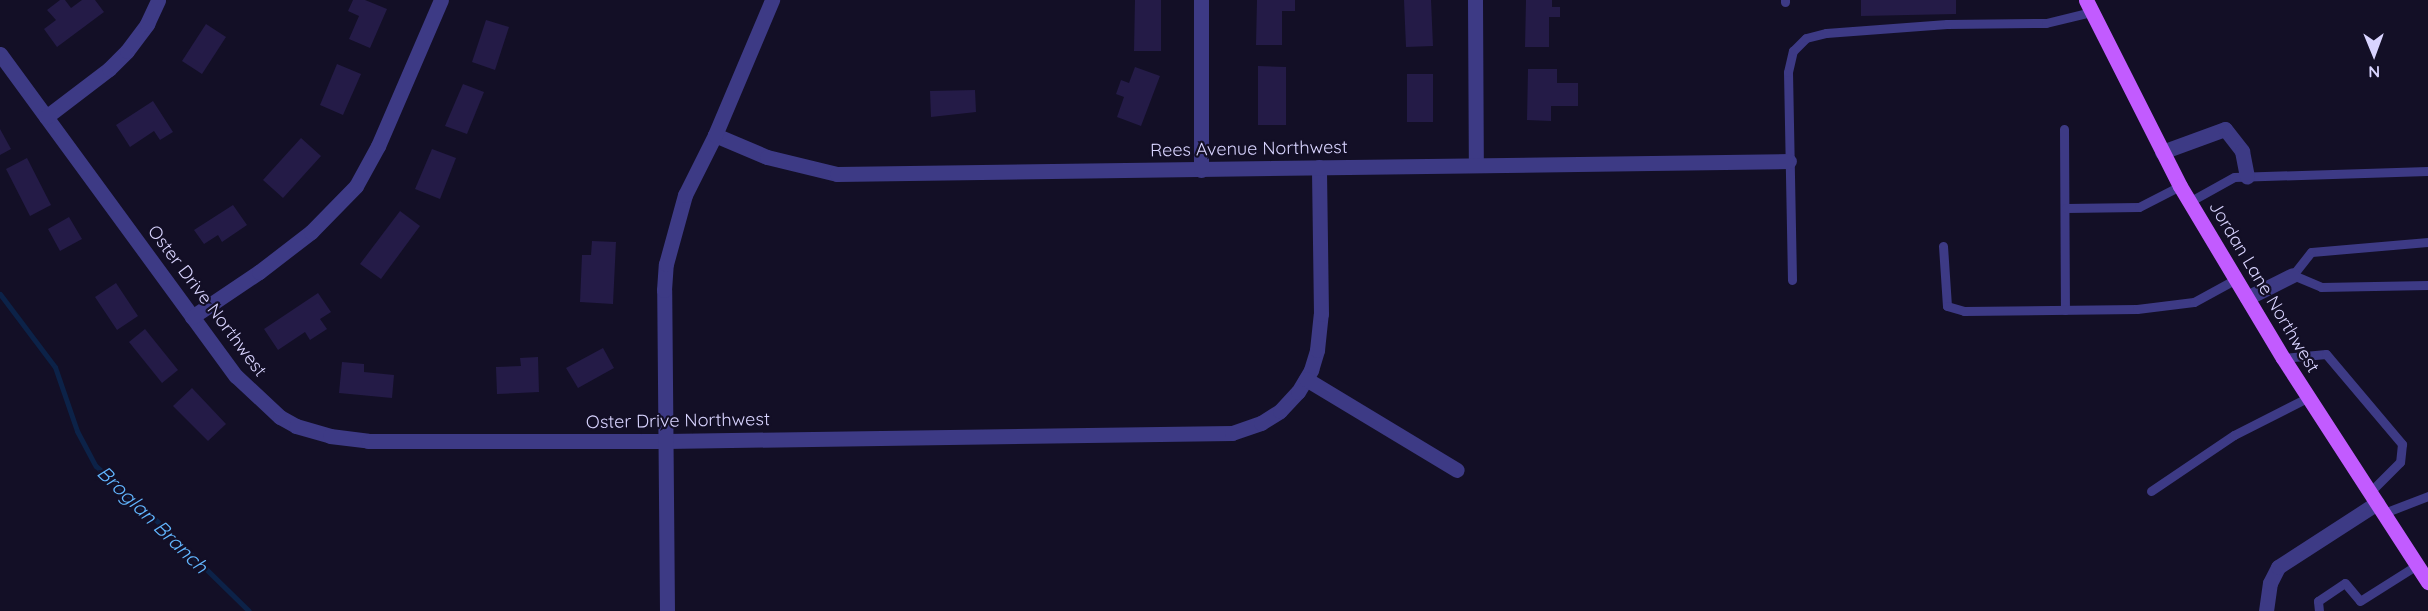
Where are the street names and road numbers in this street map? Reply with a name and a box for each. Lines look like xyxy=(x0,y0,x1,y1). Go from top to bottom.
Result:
street label: Rees Avenue Northwest xyxy=(1150,136,1348,162)
street label: Jordan Lane Northwest xyxy=(2204,197,2324,377)
street label: Oster Drive Northwest xyxy=(143,221,271,381)
street label: Oster Drive Northwest xyxy=(586,409,770,433)

